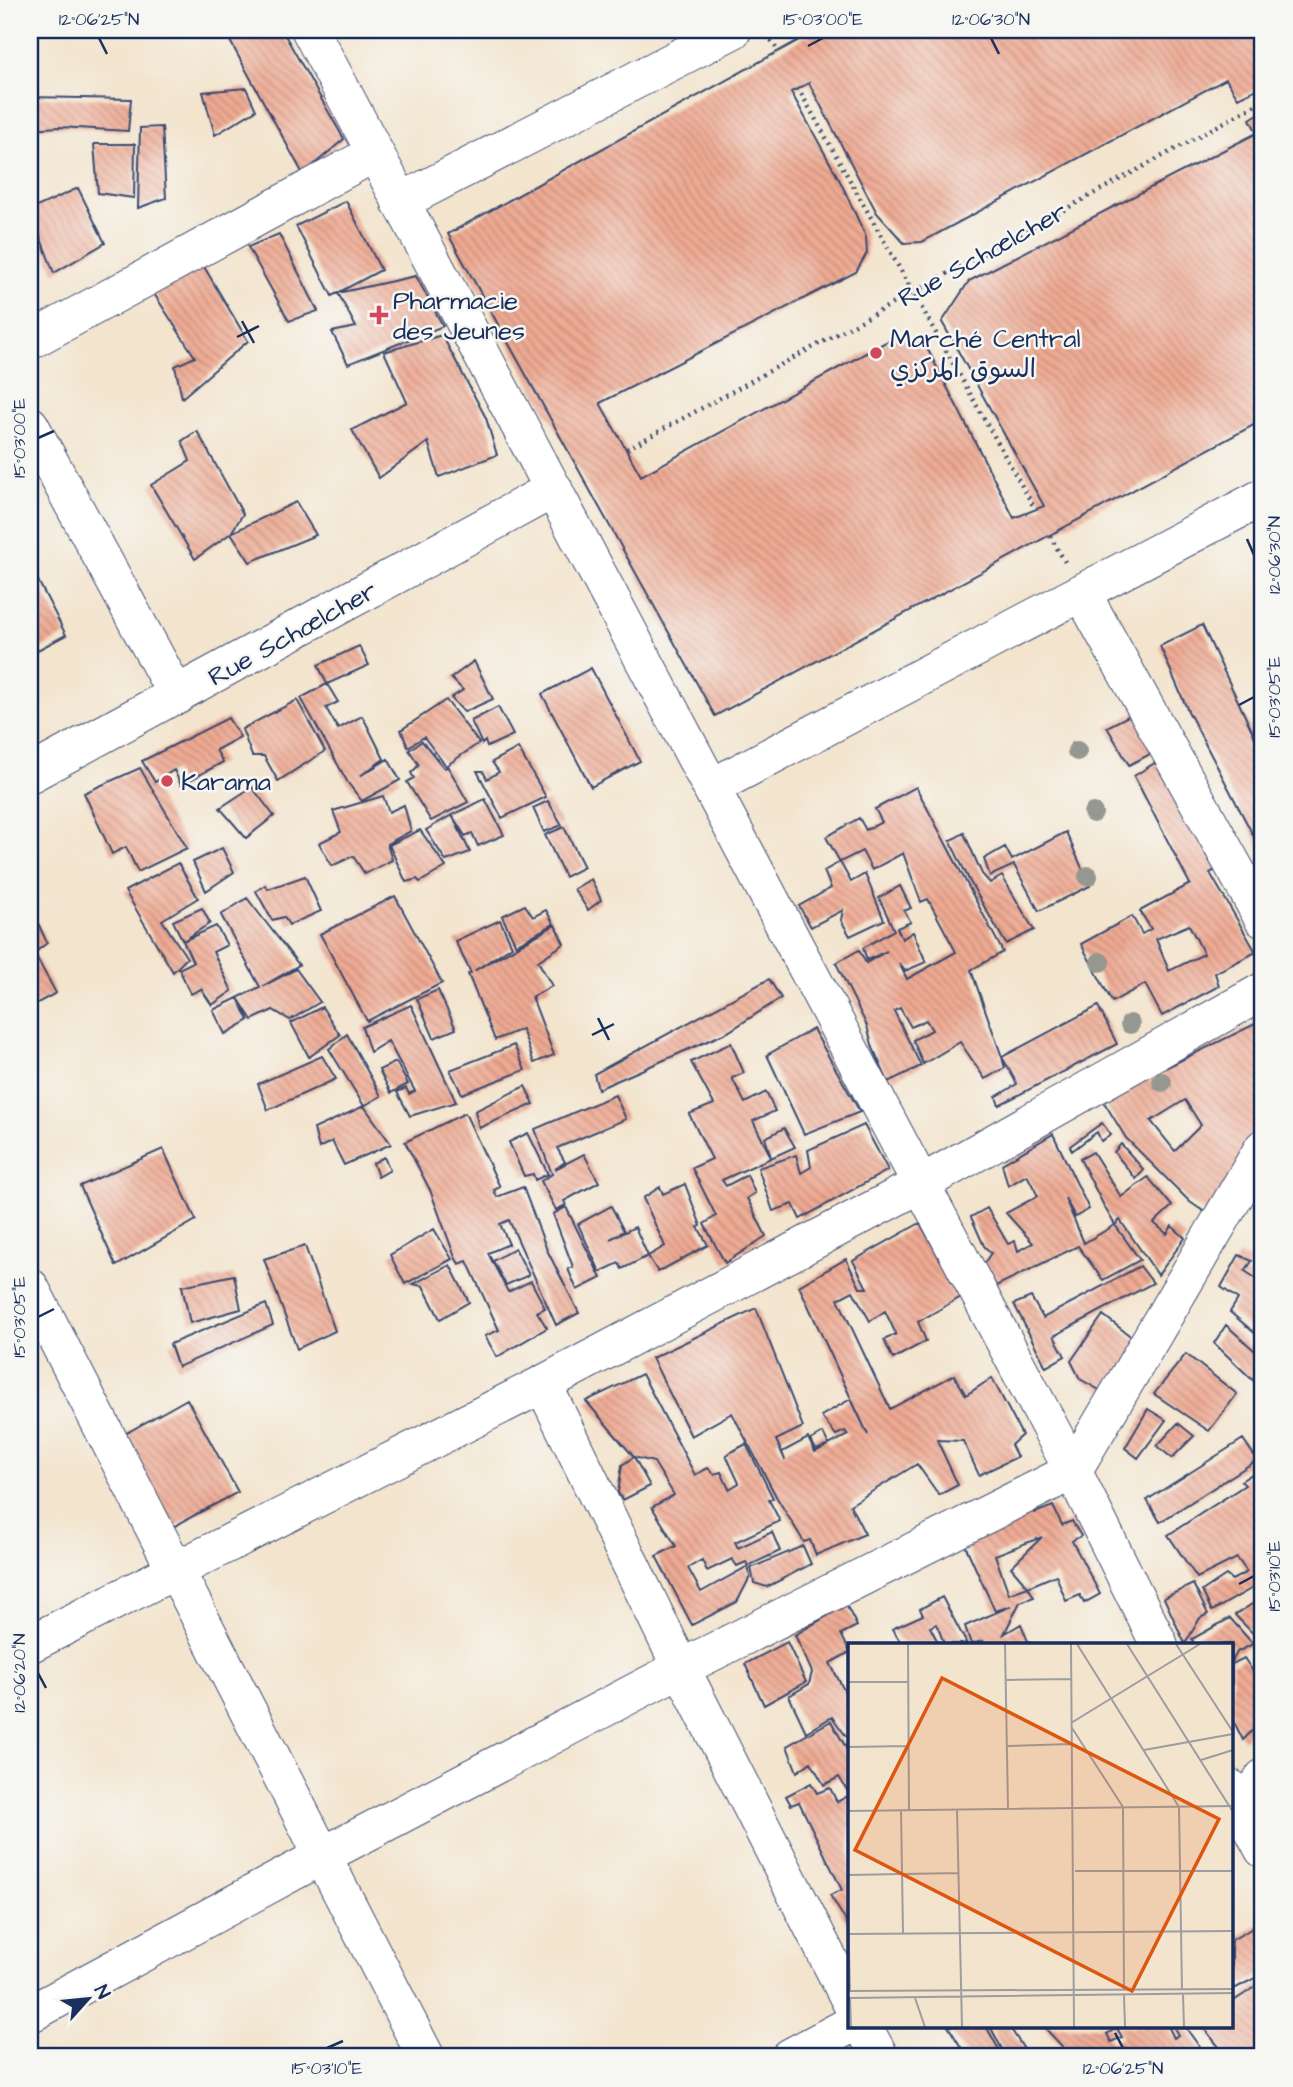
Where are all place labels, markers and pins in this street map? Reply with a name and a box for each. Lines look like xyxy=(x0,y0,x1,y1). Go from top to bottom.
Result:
place label: Pharmacie des Jeunes xyxy=(393,283,525,349)
marker: Pharmacie des Jeunes xyxy=(371,307,387,323)
place label: Marché Central السوق المركزي xyxy=(890,321,1081,387)
marker: Marché Central السوق المركزي xyxy=(868,345,884,361)
place label: Karama xyxy=(181,764,271,800)
marker: Karama xyxy=(159,773,175,789)

